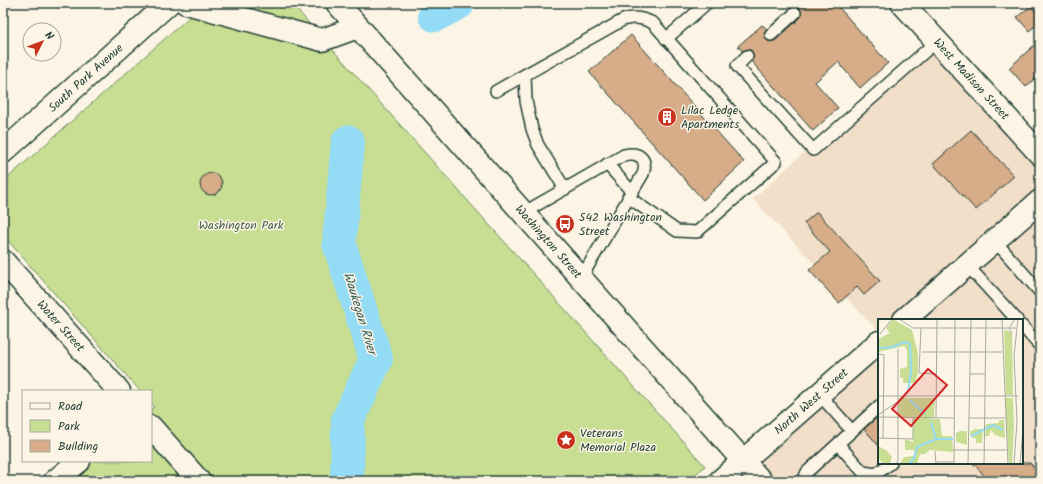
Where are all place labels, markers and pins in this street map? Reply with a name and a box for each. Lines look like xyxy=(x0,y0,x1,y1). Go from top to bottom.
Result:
place label: Lilac Ledge Apartments xyxy=(681,101,739,134)
building icon: Lilac Ledge Apartments xyxy=(656,106,678,128)
place label: 542 Washington Street xyxy=(579,208,662,241)
bus stop icon: 542 Washington Street xyxy=(554,213,576,235)
place label: Veterans Memorial Plaza xyxy=(580,424,656,457)
place icon: Veterans Memorial Plaza xyxy=(555,429,577,451)

